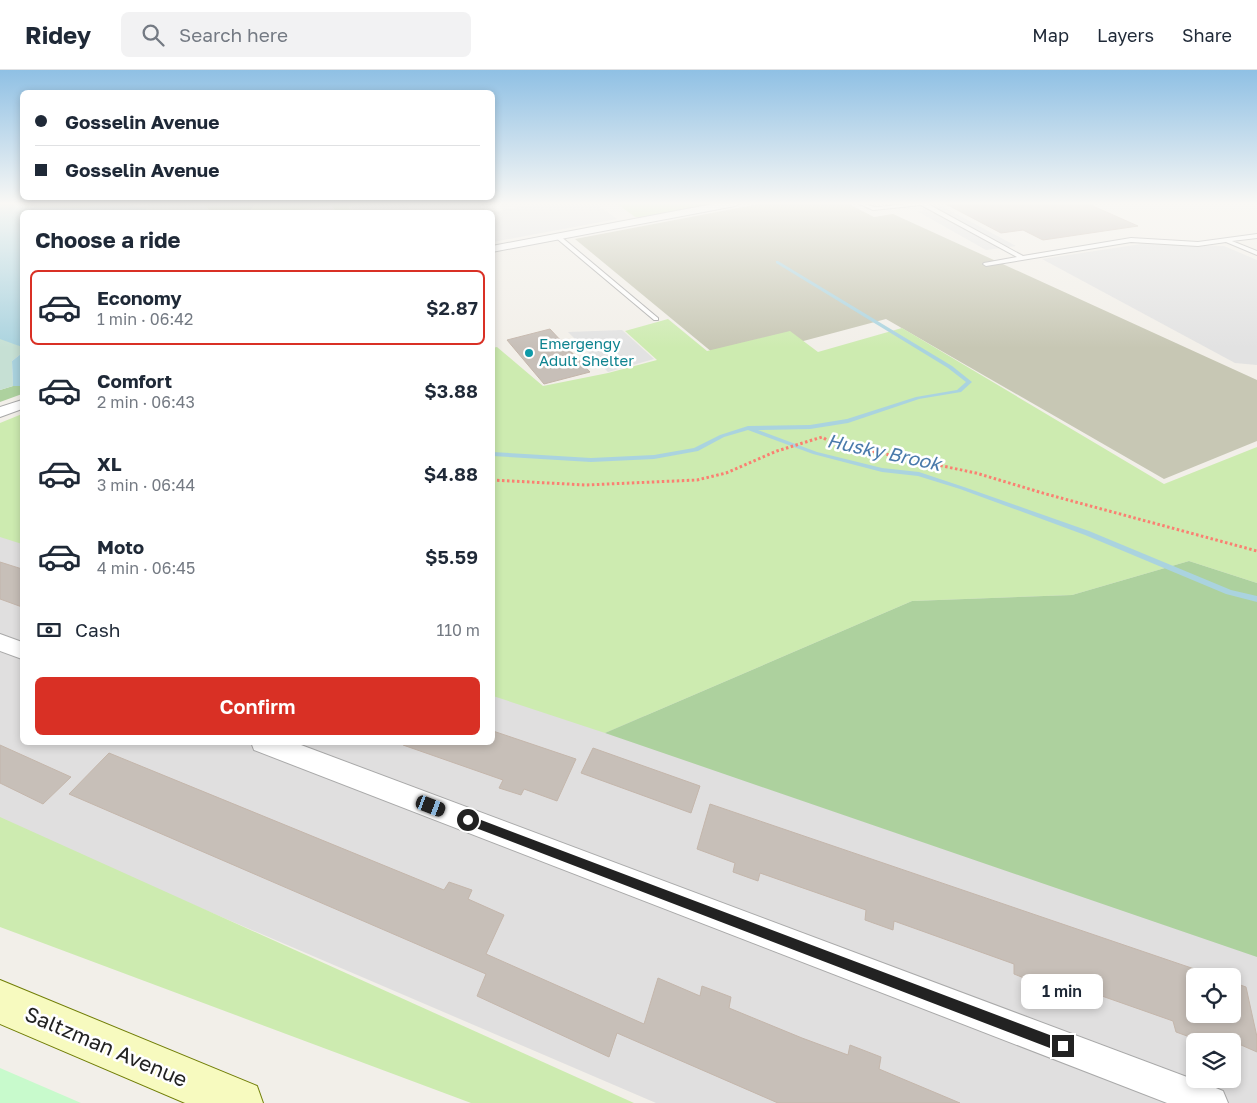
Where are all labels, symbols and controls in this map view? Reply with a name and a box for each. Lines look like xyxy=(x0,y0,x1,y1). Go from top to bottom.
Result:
search box xyxy=(121,12,471,57)
text: Ridey xyxy=(25,20,91,49)
icon: search xyxy=(139,21,167,49)
text: Search here xyxy=(179,23,288,46)
text: Map xyxy=(1032,24,1069,46)
text: Layers xyxy=(1097,24,1154,46)
text: Share xyxy=(1182,24,1232,46)
text: Gosselin Avenue xyxy=(65,110,219,133)
text: Gosselin Avenue xyxy=(65,158,219,181)
text: Choose a ride xyxy=(35,226,181,253)
icon: car xyxy=(37,285,82,330)
text: Economy xyxy=(97,286,182,309)
text: $2.87 xyxy=(426,296,478,319)
text: 1 min · 06:42 xyxy=(97,309,193,329)
place label: Emergengy Adult Shelter xyxy=(539,334,634,369)
marker: Emergengy Adult Shelter xyxy=(523,347,535,359)
icon: car xyxy=(37,368,82,413)
text: Comfort xyxy=(97,369,172,392)
text: $3.88 xyxy=(424,379,478,402)
text: 2 min · 06:43 xyxy=(97,392,195,412)
water label: Husky Brook xyxy=(825,428,945,475)
icon: car xyxy=(37,451,82,496)
text: XL xyxy=(97,452,122,475)
text: $4.88 xyxy=(424,462,478,485)
text: 3 min · 06:44 xyxy=(97,475,195,495)
icon: car xyxy=(37,534,82,579)
text: Moto xyxy=(97,535,144,558)
text: $5.59 xyxy=(425,545,478,568)
text: 4 min · 06:45 xyxy=(97,558,195,578)
icon: cash xyxy=(35,616,63,644)
text: Cash xyxy=(75,618,120,641)
text: 110 m xyxy=(436,620,480,640)
button: Confirm xyxy=(35,677,480,735)
car xyxy=(414,794,447,818)
route start xyxy=(457,809,479,831)
map controls xyxy=(1186,968,1241,1088)
button: locate xyxy=(1186,968,1241,1023)
callout: 1 min xyxy=(1022,974,1104,1008)
text: 1 min xyxy=(1042,981,1082,1001)
street label: Saltzman Avenue xyxy=(21,1000,192,1092)
button: layers xyxy=(1186,1033,1241,1088)
route end xyxy=(1052,1035,1074,1057)

